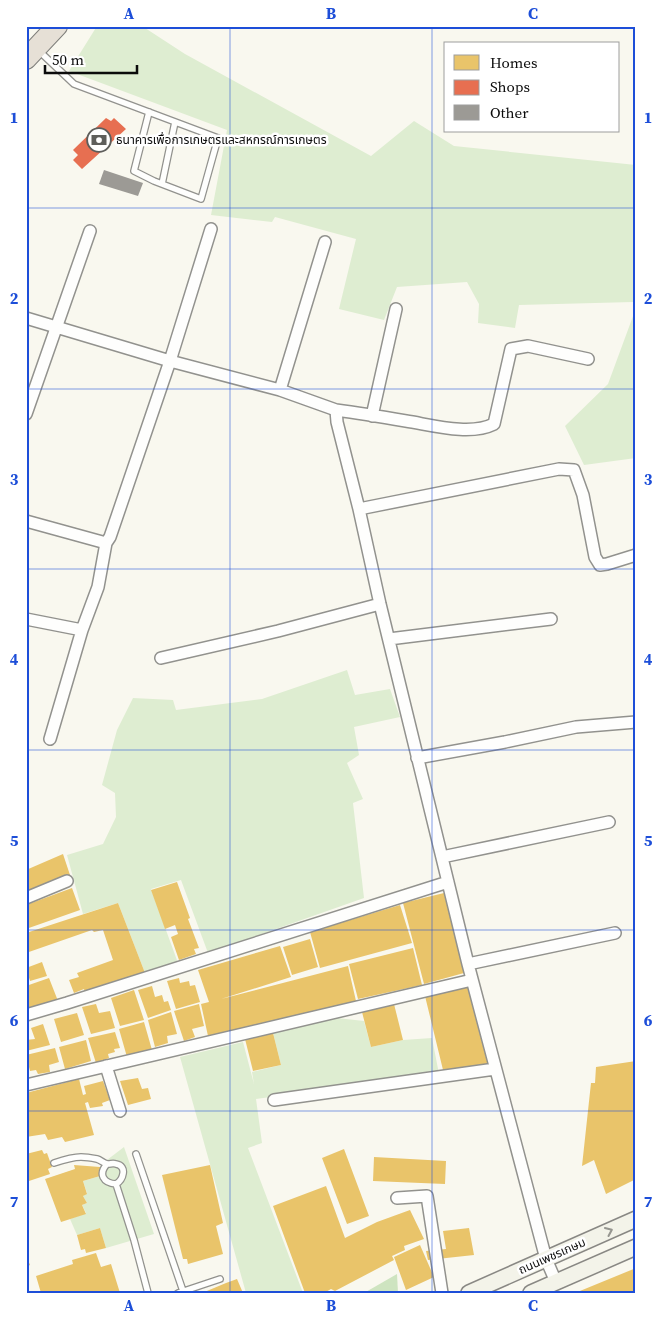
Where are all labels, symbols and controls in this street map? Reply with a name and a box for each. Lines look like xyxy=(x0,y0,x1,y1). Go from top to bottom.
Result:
text: A xyxy=(124,2,135,24)
text: B xyxy=(326,2,337,24)
text: C xyxy=(528,2,538,24)
scale bar xyxy=(45,42,138,74)
legend xyxy=(444,42,620,132)
text: 50 m xyxy=(52,49,84,70)
text: Homes xyxy=(490,52,537,73)
text: Shops xyxy=(490,76,530,97)
text: Other xyxy=(490,102,529,123)
text: 1 xyxy=(10,106,18,128)
text: 1 xyxy=(644,106,652,128)
bank icon: ธนาคารเพื่อการเกษตรและสหกรณ์การเกษตร xyxy=(86,127,112,153)
place label: ธนาคารเพื่อการเกษตรและสหกรณ์การเกษตร xyxy=(116,131,327,148)
text: 2 xyxy=(10,287,19,309)
text: 2 xyxy=(644,287,653,309)
text: 3 xyxy=(10,468,19,490)
text: 3 xyxy=(644,468,653,490)
text: 4 xyxy=(10,648,19,670)
text: 4 xyxy=(644,648,653,670)
text: 5 xyxy=(10,829,19,851)
text: 5 xyxy=(644,829,653,851)
text: 6 xyxy=(10,1009,19,1031)
text: 6 xyxy=(644,1009,653,1031)
text: 7 xyxy=(10,1190,19,1212)
text: 7 xyxy=(644,1190,653,1212)
one-way arrow xyxy=(604,1226,613,1237)
street label: ถนนเพชรเกษม xyxy=(516,1234,588,1278)
text: A xyxy=(124,1294,135,1316)
text: B xyxy=(326,1294,337,1316)
text: C xyxy=(528,1294,538,1316)

